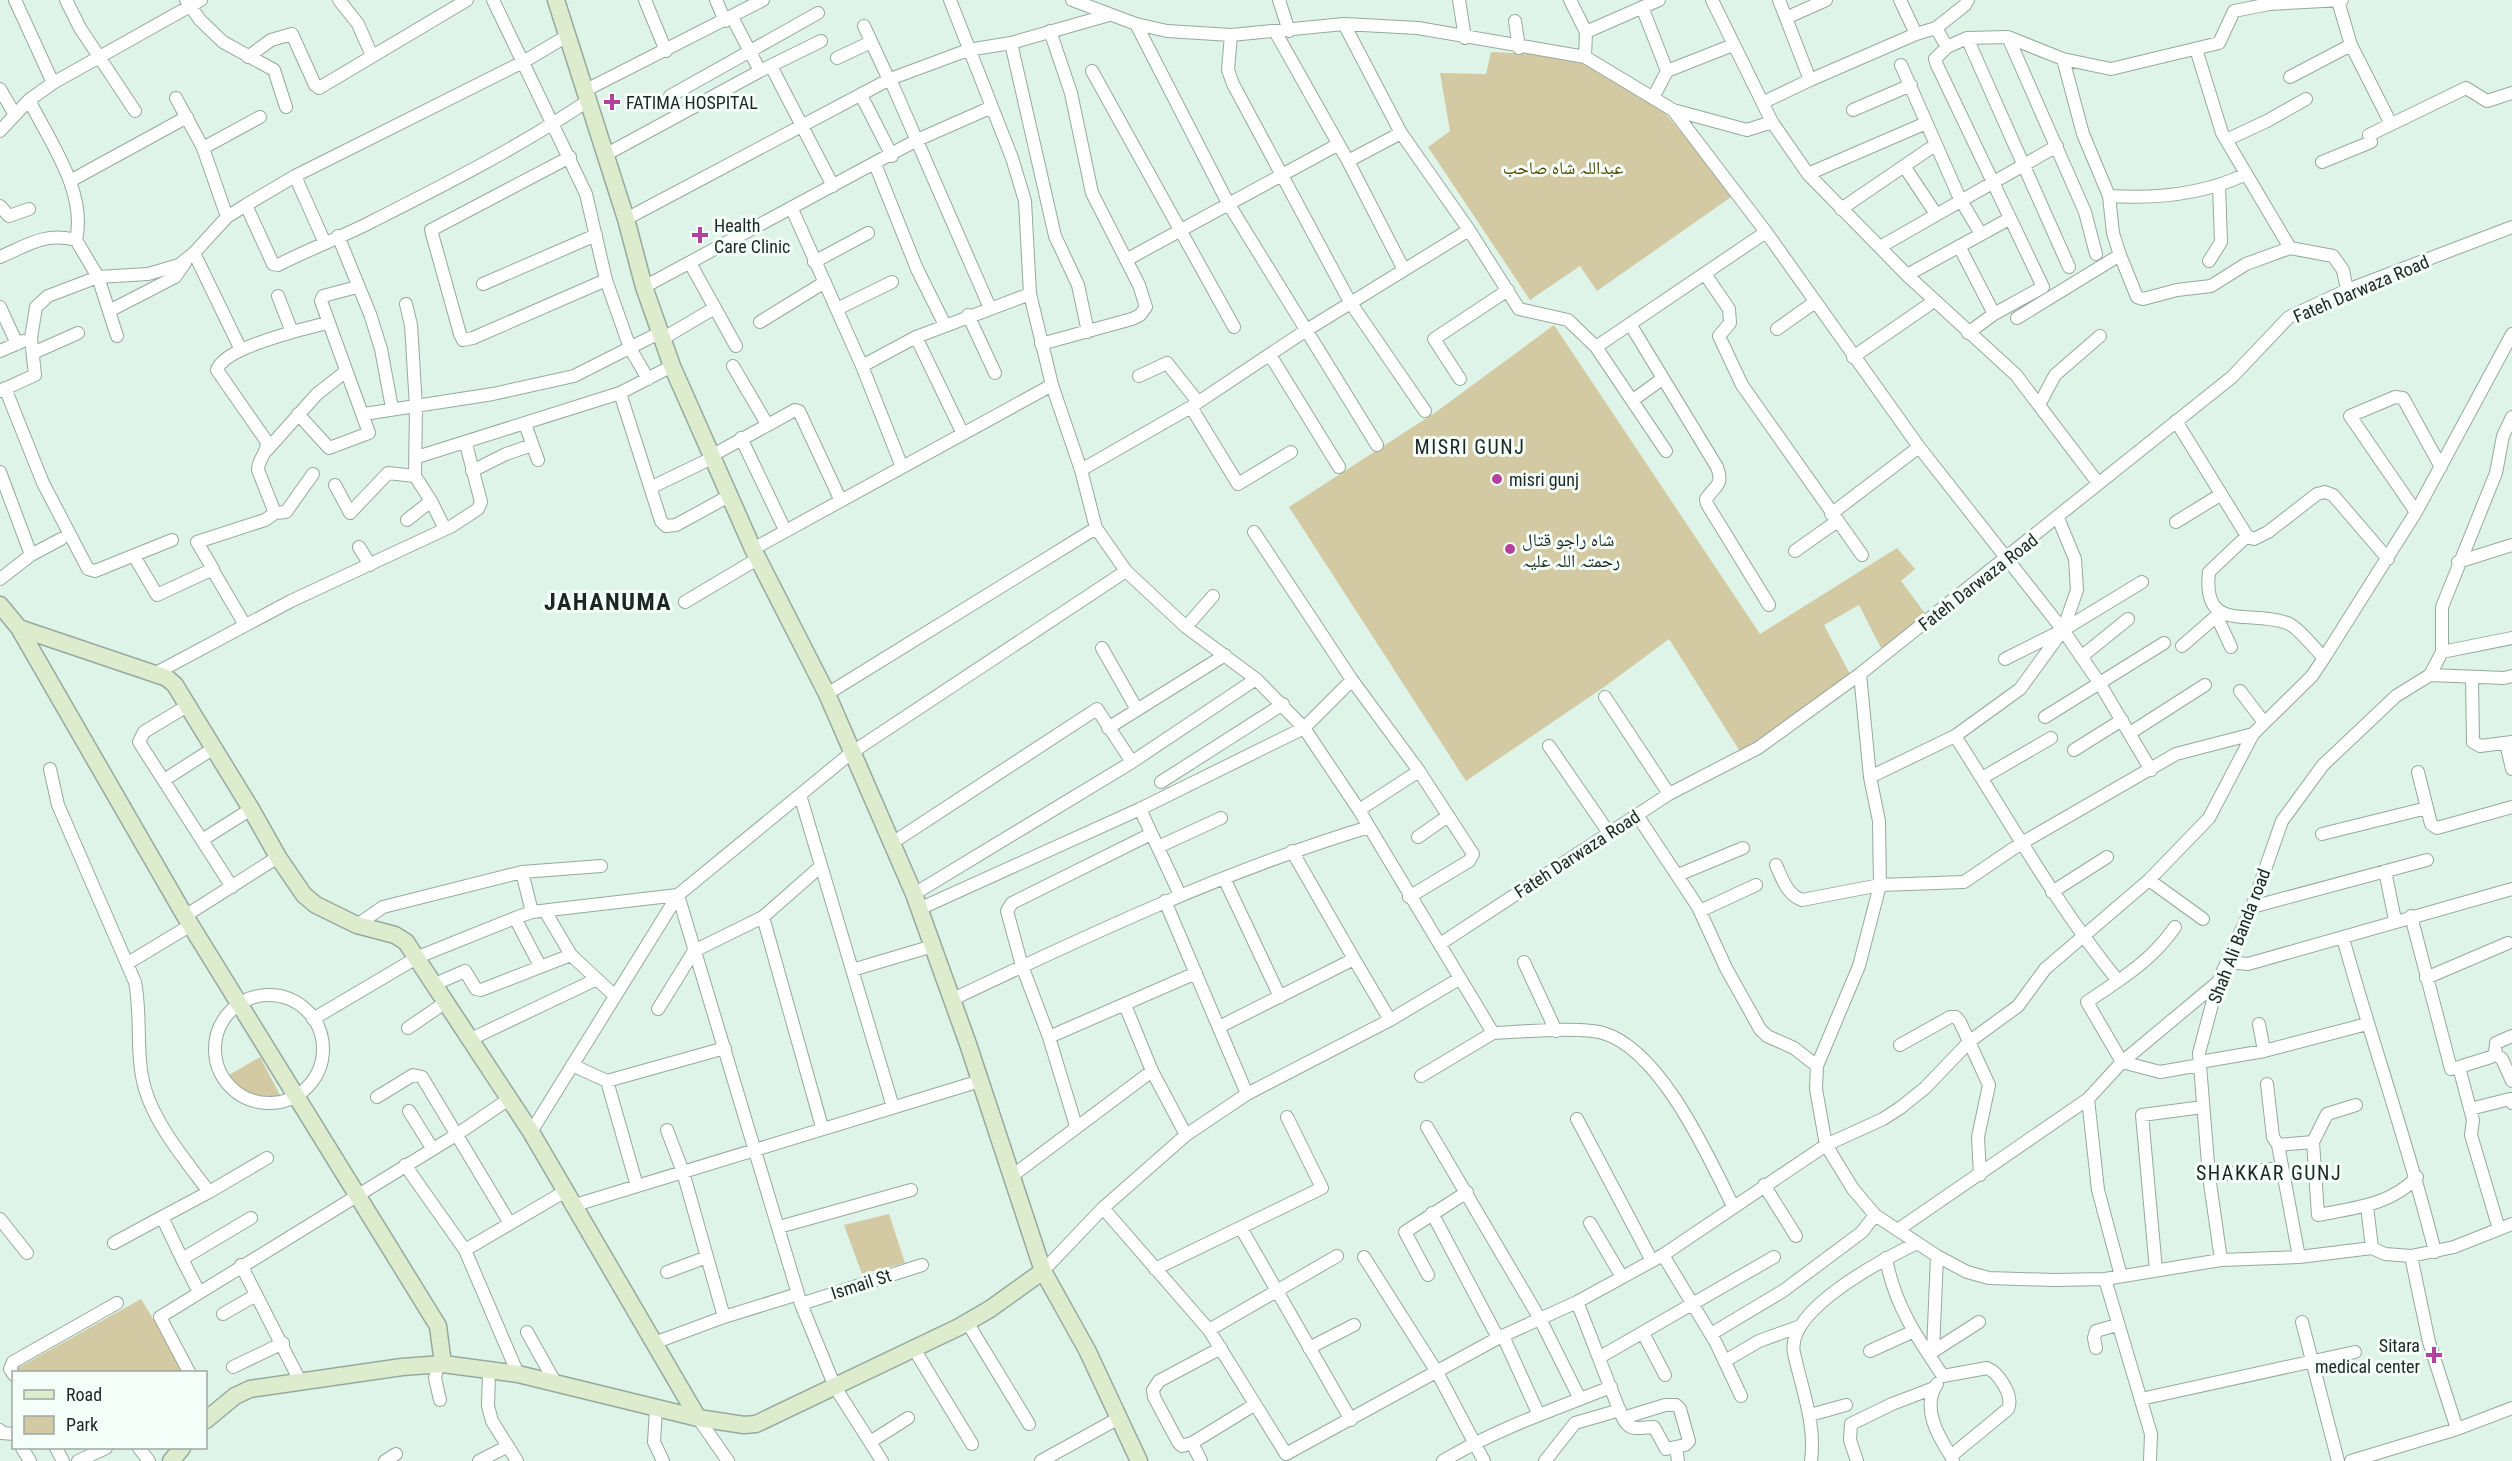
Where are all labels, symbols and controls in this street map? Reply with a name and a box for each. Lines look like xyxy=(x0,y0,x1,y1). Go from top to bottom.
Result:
place label: FATIMA HOSPITAL xyxy=(626,92,758,113)
marker: FATIMA HOSPITAL xyxy=(603,93,621,111)
park label: عبداللہ شاہ صاحب xyxy=(1503,157,1623,178)
place label: Health Care Clinic xyxy=(714,215,790,257)
marker: Health Care Clinic xyxy=(691,226,709,244)
street label: Fateh Darwaza Road xyxy=(2290,251,2432,327)
district label: MISRI GUNJ xyxy=(1415,435,1525,459)
place label: misri gunj xyxy=(1509,469,1579,490)
marker: misri gunj xyxy=(1490,472,1504,486)
place label: شاہ راجو قتال رحمتہ اللہ علیہ xyxy=(1522,529,1620,571)
street label: Fateh Darwaza Road xyxy=(1914,529,2042,635)
marker: شاہ راجو قتال رحمتہ اللہ علیہ xyxy=(1503,542,1517,556)
district label: JAHANUMA xyxy=(544,588,672,616)
street label: Fateh Darwaza Road xyxy=(1510,806,1644,902)
street label: Shah Ali Banda road xyxy=(2204,865,2274,1007)
district label: SHAKKAR GUNJ xyxy=(2196,1161,2342,1185)
street label: Ismail St xyxy=(828,1264,894,1304)
place label: Sitara medical center xyxy=(2315,1335,2421,1377)
marker: Sitara medical center xyxy=(2425,1346,2443,1364)
legend xyxy=(12,1371,207,1449)
text: Road xyxy=(66,1384,102,1405)
text: Park xyxy=(66,1414,98,1435)

